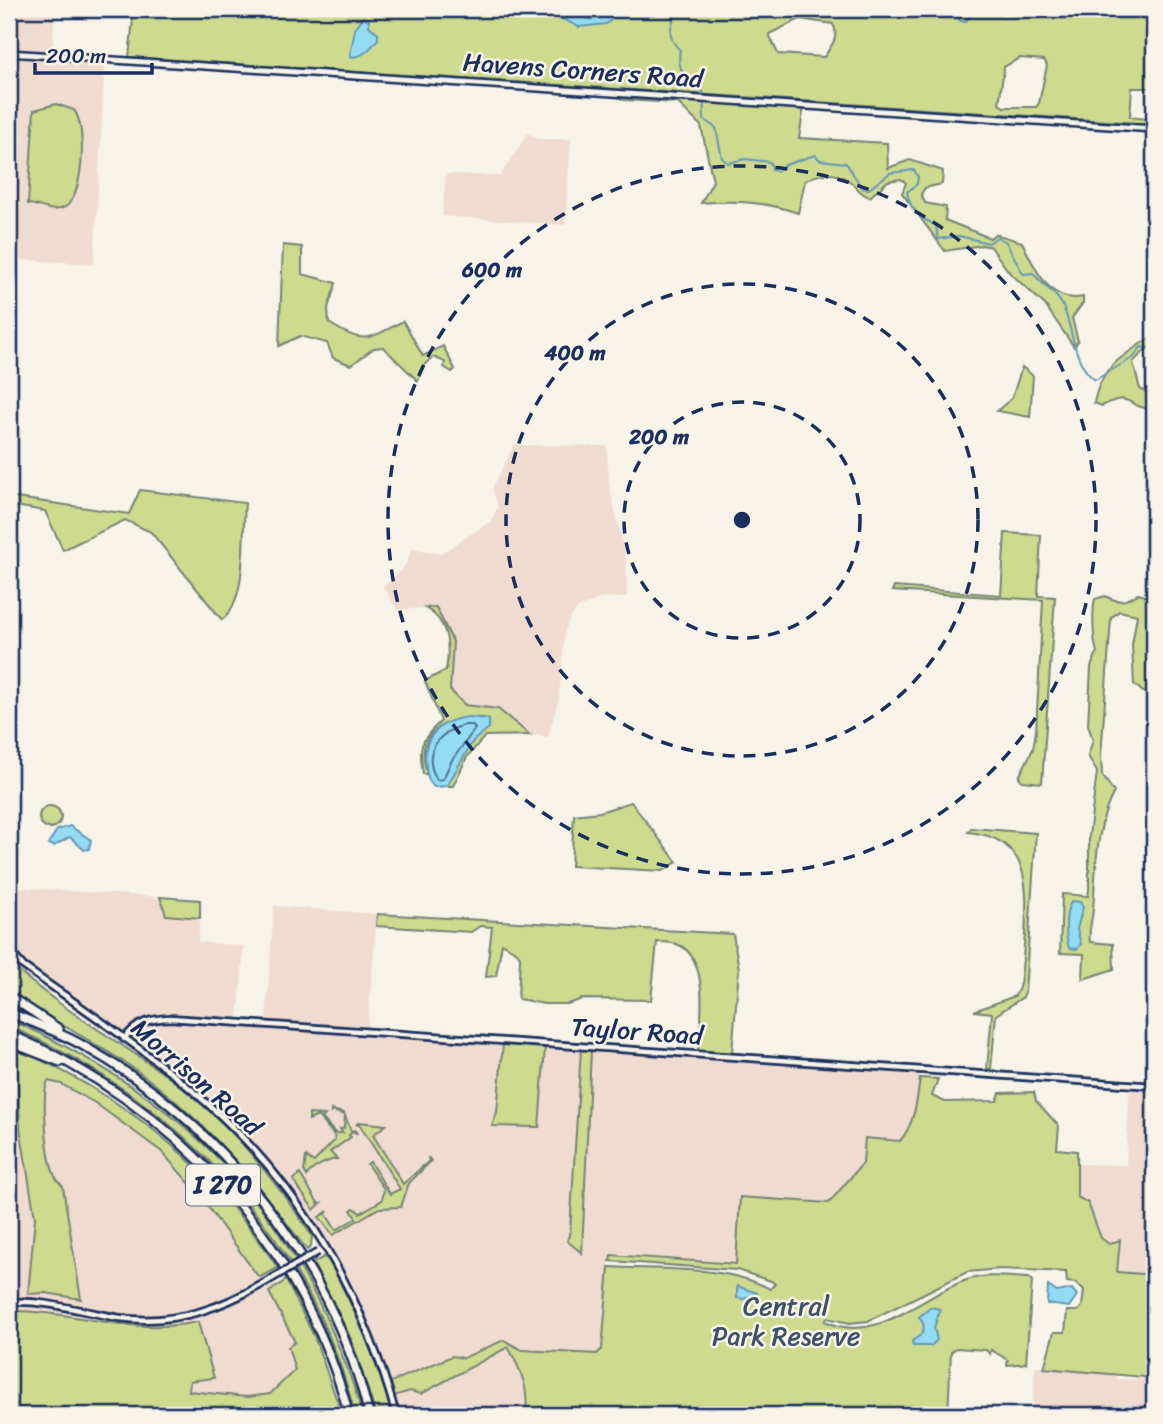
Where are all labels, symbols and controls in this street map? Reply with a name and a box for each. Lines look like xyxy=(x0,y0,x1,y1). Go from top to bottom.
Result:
scale bar xyxy=(35,32,152,76)
text: 200 m xyxy=(46,37,106,75)
street label: Havens Corners Road xyxy=(461,39,707,101)
text: 600 m xyxy=(461,251,523,289)
text: 400 m xyxy=(543,334,606,372)
text: 200 m xyxy=(628,418,690,456)
centre of rings xyxy=(730,508,754,532)
street label: Taylor Road xyxy=(570,1003,707,1059)
street label: Morrison Road xyxy=(120,1006,275,1149)
road number: I 270 xyxy=(186,1164,260,1205)
park label: Central Park Reserve xyxy=(712,1283,860,1359)

